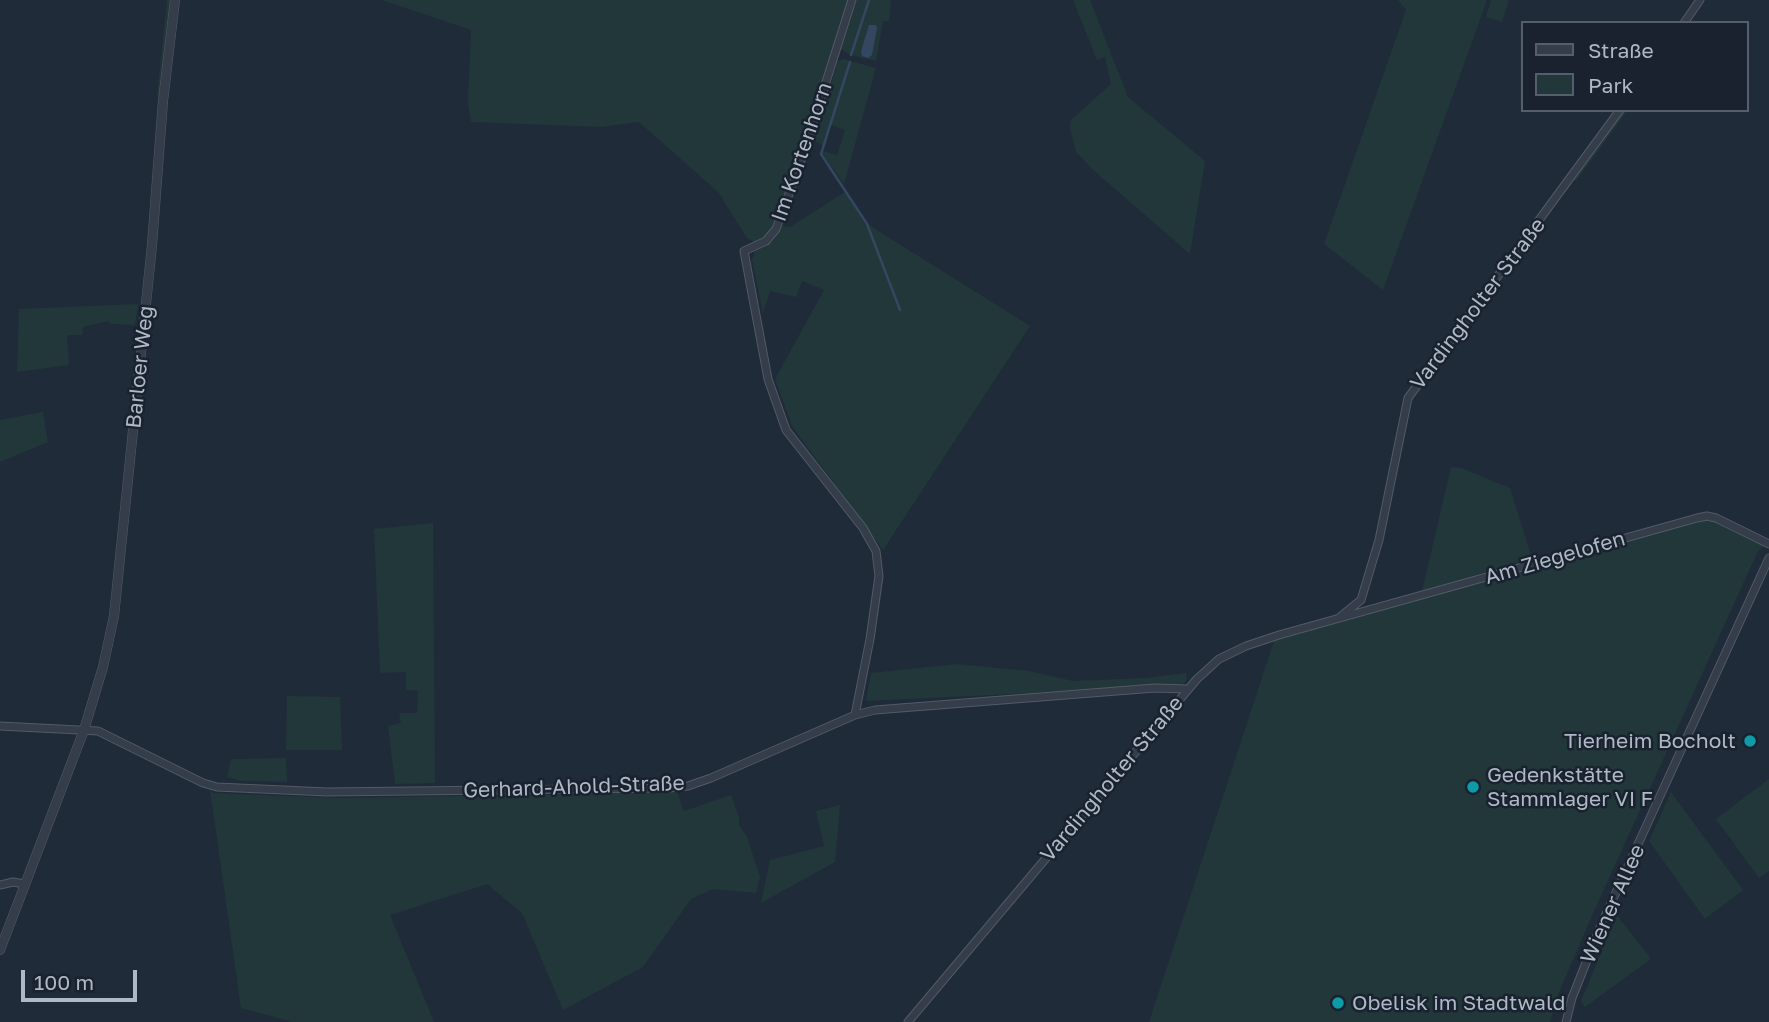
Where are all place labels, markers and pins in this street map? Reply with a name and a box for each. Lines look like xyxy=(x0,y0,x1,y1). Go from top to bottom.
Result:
place label: Tierheim Bocholt xyxy=(1564,728,1736,754)
marker: Tierheim Bocholt xyxy=(1742,733,1758,749)
place label: Gedenkstätte Stammlager VI F xyxy=(1487,762,1653,812)
marker: Gedenkstätte Stammlager VI F xyxy=(1465,779,1481,795)
place label: Obelisk im Stadtwald xyxy=(1352,990,1565,1016)
marker: Obelisk im Stadtwald xyxy=(1330,995,1346,1011)

